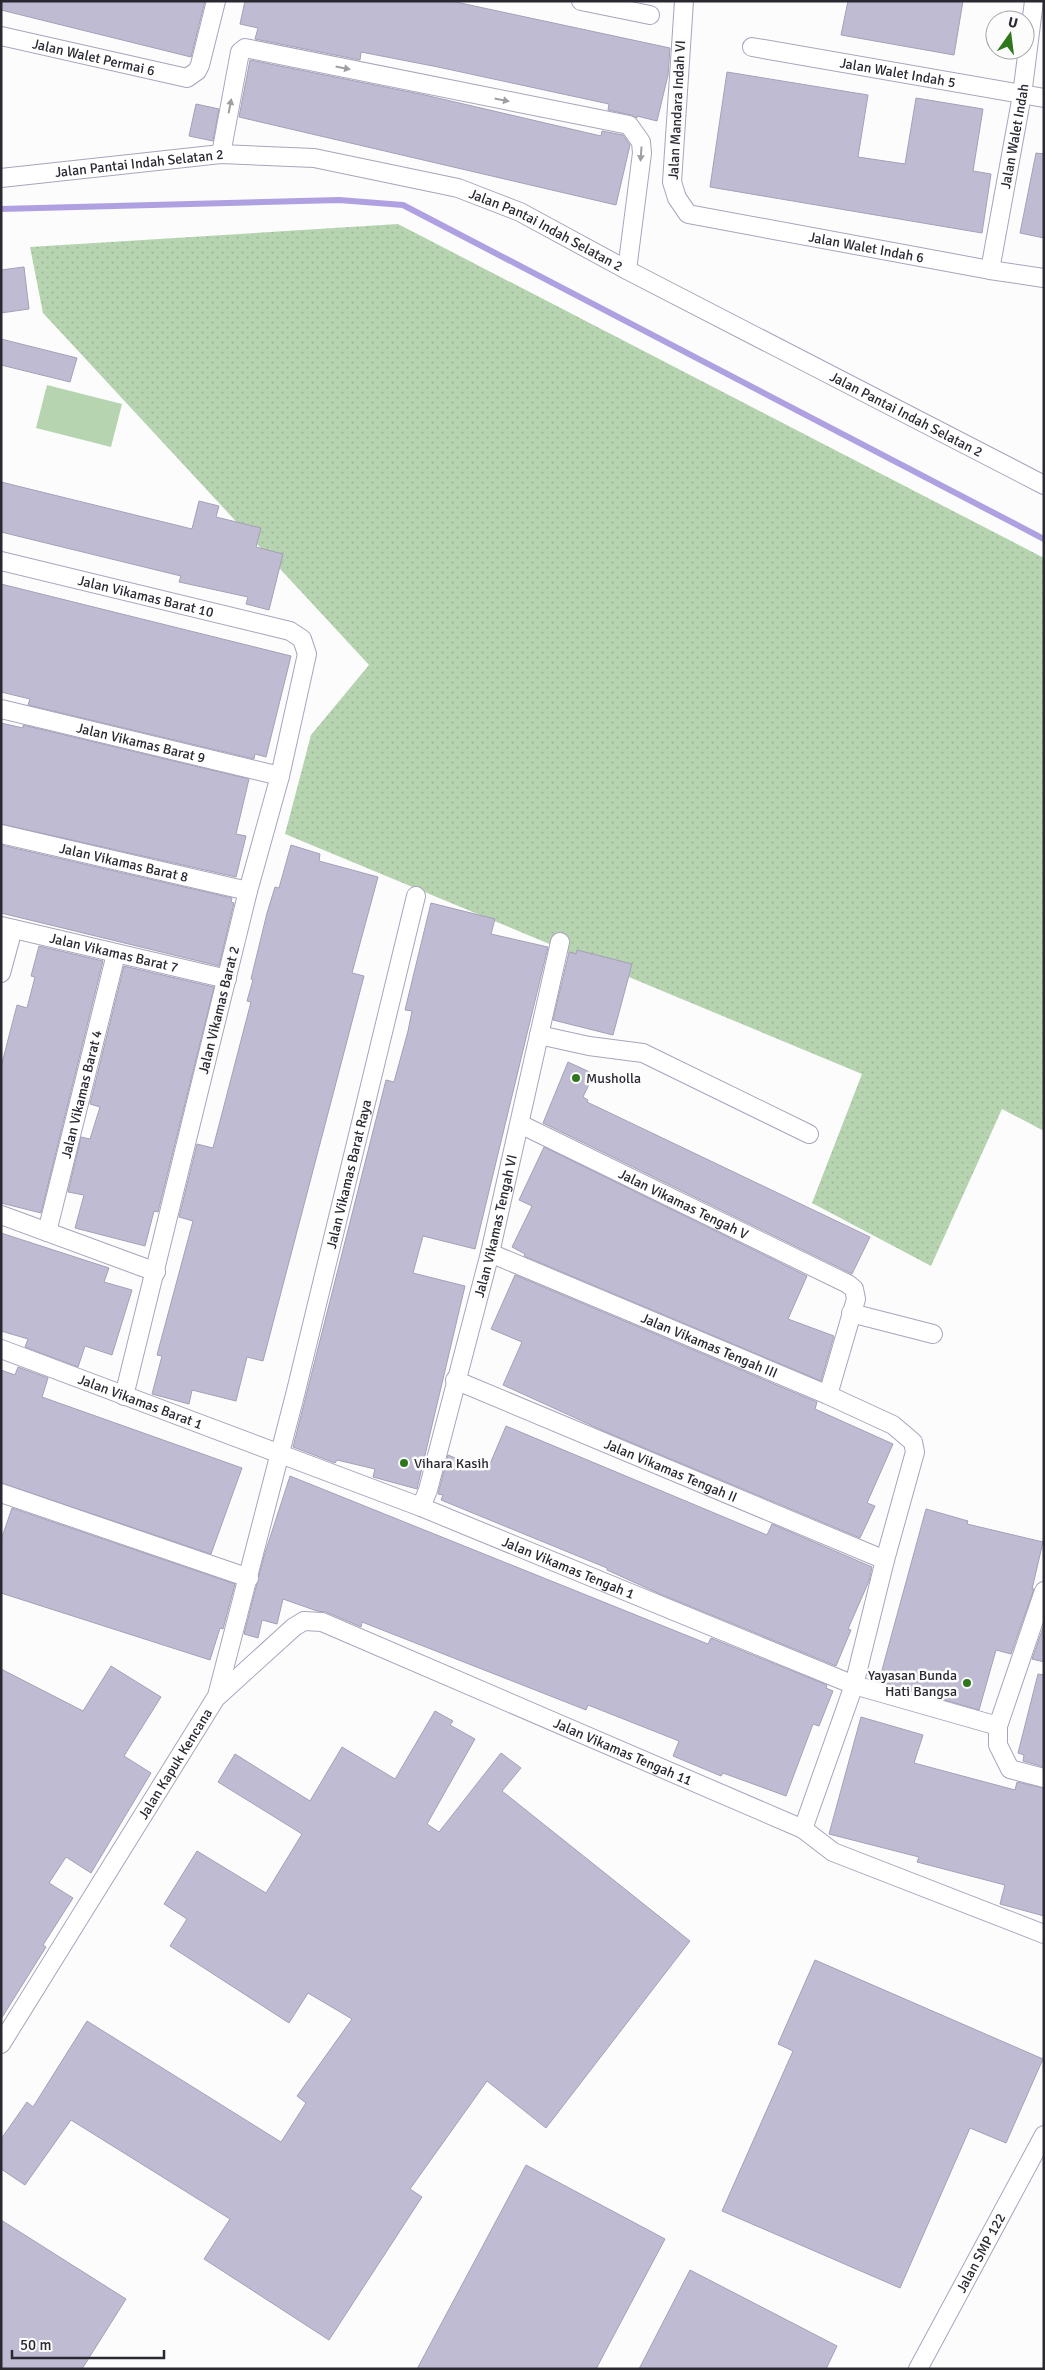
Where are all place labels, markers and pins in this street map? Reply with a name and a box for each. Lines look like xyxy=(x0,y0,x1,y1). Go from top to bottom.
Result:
place label: Musholla xyxy=(586,1070,641,1087)
marker: Musholla xyxy=(570,1072,582,1084)
place label: Vihara Kasih xyxy=(414,1455,489,1472)
marker: Vihara Kasih xyxy=(398,1457,410,1469)
place label: Yayasan Bunda Hati Bangsa xyxy=(868,1667,957,1700)
marker: Yayasan Bunda Hati Bangsa xyxy=(961,1677,973,1689)

